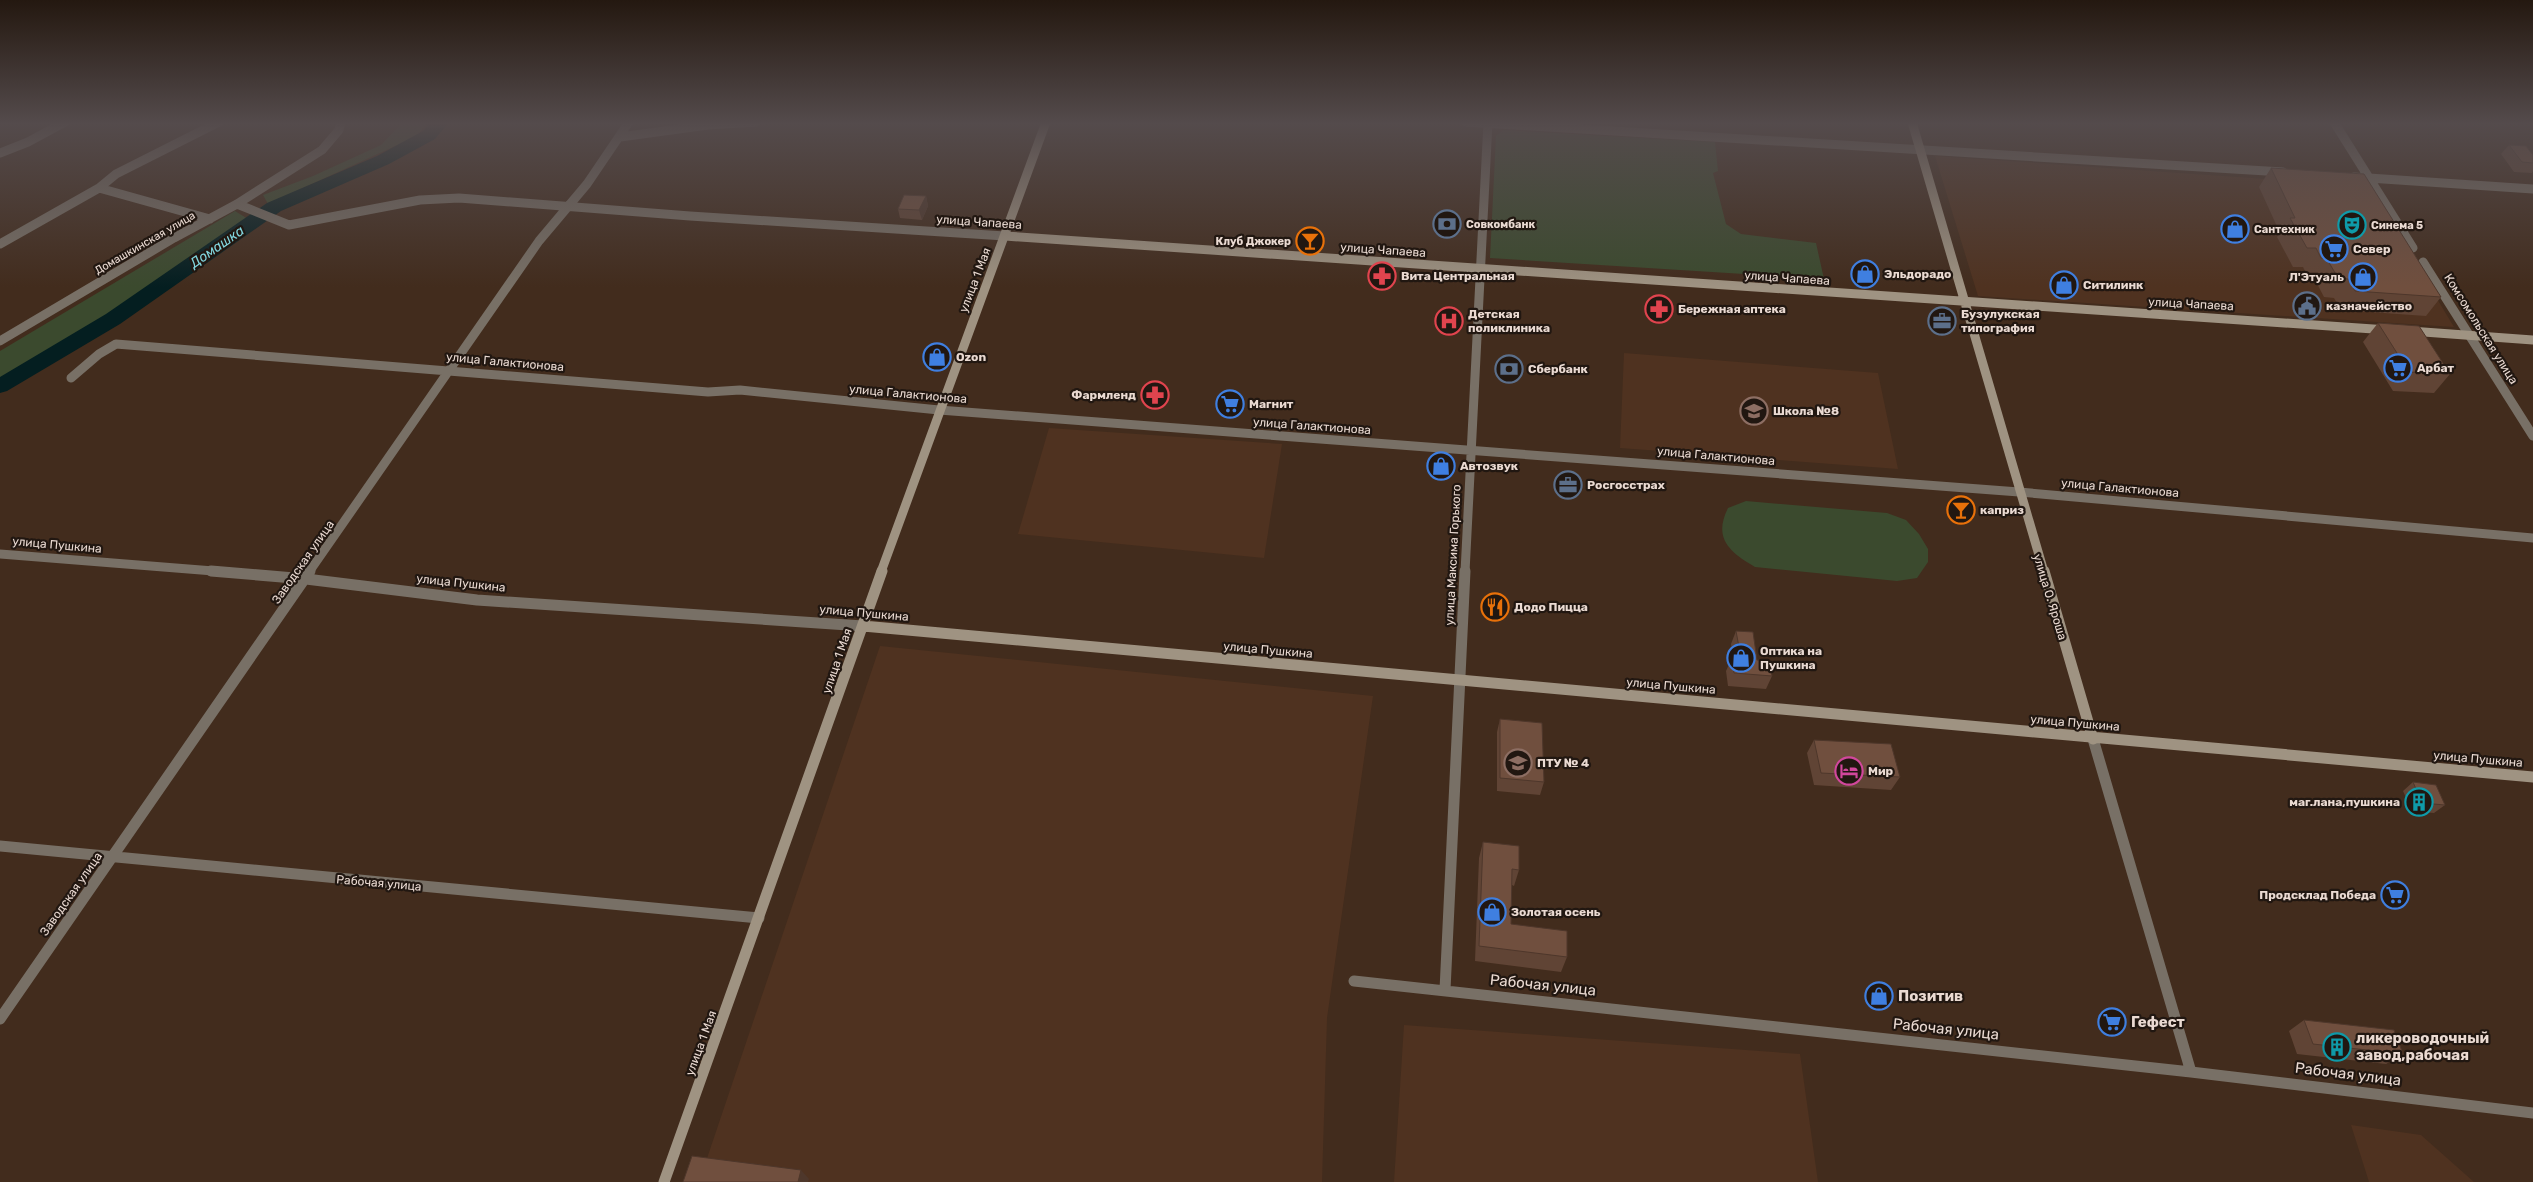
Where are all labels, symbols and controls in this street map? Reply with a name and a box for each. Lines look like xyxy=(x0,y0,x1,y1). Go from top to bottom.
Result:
street label: Домашкинская улица xyxy=(92,209,198,277)
bank icon: Совкомбанк xyxy=(1432,209,1462,239)
theatre icon: Синема 5 xyxy=(2337,210,2367,240)
street label: улица Чапаева xyxy=(936,212,1022,232)
shop icon: Сантехник xyxy=(2220,214,2250,244)
place label: Совкомбанк xyxy=(1466,218,1535,231)
place label: Синема 5 xyxy=(2371,219,2423,232)
water label: Домашка xyxy=(186,222,247,272)
place label: Сантехник xyxy=(2254,223,2315,236)
bar icon: Клуб Джокер xyxy=(1295,226,1325,256)
supermarket icon: Север xyxy=(2319,234,2349,264)
place label: Клуб Джокер xyxy=(1216,235,1291,248)
street label: улица Чапаева xyxy=(1340,240,1426,260)
place label: Север xyxy=(2353,242,2391,256)
street label: улица 1 Мая xyxy=(956,246,994,314)
shop icon: Эльдорадо xyxy=(1850,259,1880,289)
pharmacy icon: Вита Центральная xyxy=(1367,261,1397,291)
shop icon: Л'Этуаль xyxy=(2348,262,2378,292)
place label: Эльдорадо xyxy=(1884,267,1951,281)
street label: улица Чапаева xyxy=(1744,268,1830,288)
place label: Вита Центральная xyxy=(1401,269,1515,283)
shop icon: Ситилинк xyxy=(2049,270,2079,300)
place label: Л'Этуаль xyxy=(2289,270,2344,284)
street label: Комсомольская улица xyxy=(2441,271,2521,387)
place label: Ситилинк xyxy=(2083,278,2144,292)
public building icon: казначейство xyxy=(2292,291,2322,321)
pharmacy icon: Бережная аптека xyxy=(1644,294,1674,324)
street label: улица Чапаева xyxy=(2148,295,2234,313)
place label: казначейство xyxy=(2326,299,2412,313)
place label: Бережная аптека xyxy=(1678,302,1786,316)
hospital icon: Детская поликлиника xyxy=(1434,306,1464,336)
office icon: Бузулукская типография xyxy=(1927,306,1957,336)
place label: Детская поликлиника xyxy=(1468,307,1550,335)
place label: Бузулукская типография xyxy=(1961,307,2040,335)
shop icon: Ozon xyxy=(922,342,952,372)
street label: улица Галактионова xyxy=(445,350,565,374)
place label: Ozon xyxy=(956,350,986,364)
supermarket icon: Арбат xyxy=(2383,353,2413,383)
bank icon: Сбербанк xyxy=(1494,354,1524,384)
place label: Арбат xyxy=(2417,361,2455,375)
place label: Сбербанк xyxy=(1528,362,1589,376)
pharmacy icon: Фармленд xyxy=(1140,380,1170,410)
street label: улица Галактионова xyxy=(848,382,968,406)
place label: Фармленд xyxy=(1071,388,1136,402)
supermarket icon: Магнит xyxy=(1215,389,1245,419)
school or university icon: Школа №8 xyxy=(1739,396,1769,426)
place label: Магнит xyxy=(1249,397,1294,411)
place label: Школа №8 xyxy=(1773,404,1839,418)
street label: улица Галактионова xyxy=(1253,415,1371,437)
street label: улица Галактионова xyxy=(1656,444,1776,468)
shop icon: Автозвук xyxy=(1426,451,1456,481)
place label: Автозвук xyxy=(1460,459,1519,473)
office icon: Росгосстрах xyxy=(1553,470,1583,500)
street label: улица Галактионова xyxy=(2060,476,2180,500)
place label: Росгосстрах xyxy=(1587,478,1665,492)
street label: улица Максима Горького xyxy=(1442,484,1464,626)
bar icon: каприз xyxy=(1946,495,1976,525)
place label: каприз xyxy=(1980,503,2024,517)
street label: Заводская улица xyxy=(269,518,337,606)
street label: улица Пушкина xyxy=(12,534,102,556)
street label: улица О. Яроша xyxy=(2030,552,2070,642)
street label: улица Пушкина xyxy=(416,571,506,595)
restaurant icon: Додо Пицца xyxy=(1480,592,1510,622)
place label: Додо Пицца xyxy=(1514,600,1588,614)
street label: улица Пушкина xyxy=(819,602,909,624)
street label: улица 1 Мая xyxy=(819,626,855,696)
street label: улица Пушкина xyxy=(1223,639,1313,661)
shop icon: Оптика на Пушкина xyxy=(1726,643,1756,673)
place label: Оптика на Пушкина xyxy=(1760,644,1822,672)
street label: улица Пушкина xyxy=(1626,675,1716,697)
street label: улица Пушкина xyxy=(2030,712,2120,734)
school or university icon: ПТУ № 4 xyxy=(1503,748,1533,778)
street label: улица Пушкина xyxy=(2433,748,2523,770)
place label: ПТУ № 4 xyxy=(1537,756,1589,770)
hotel icon: Мир xyxy=(1834,756,1864,786)
place label: Мир xyxy=(1868,764,1894,778)
building icon: маг.лана,пушкина xyxy=(2404,787,2434,817)
place label: маг.лана,пушкина xyxy=(2289,795,2400,809)
street label: Заводская улица xyxy=(37,850,105,938)
street label: Рабочая улица xyxy=(336,872,422,894)
supermarket icon: Продсклад Победа xyxy=(2380,880,2410,910)
place label: Продсклад Победа xyxy=(2259,888,2376,902)
shop icon: Золотая осень xyxy=(1477,897,1507,927)
place label: Золотая осень xyxy=(1511,905,1601,919)
street label: Рабочая улица xyxy=(1489,970,1597,1000)
shop icon: Позитив xyxy=(1864,981,1894,1011)
place label: Позитив xyxy=(1898,987,1963,1005)
supermarket icon: Гефест xyxy=(2097,1007,2127,1037)
street label: улица 1 Мая xyxy=(683,1009,719,1077)
place label: Гефест xyxy=(2131,1013,2186,1031)
street label: Рабочая улица xyxy=(1892,1014,2000,1044)
place label: ликероводочный завод,рабочая xyxy=(2356,1029,2489,1064)
building icon: ликероводочный завод,рабочая xyxy=(2322,1032,2352,1062)
street label: Рабочая улица xyxy=(2294,1059,2402,1089)

